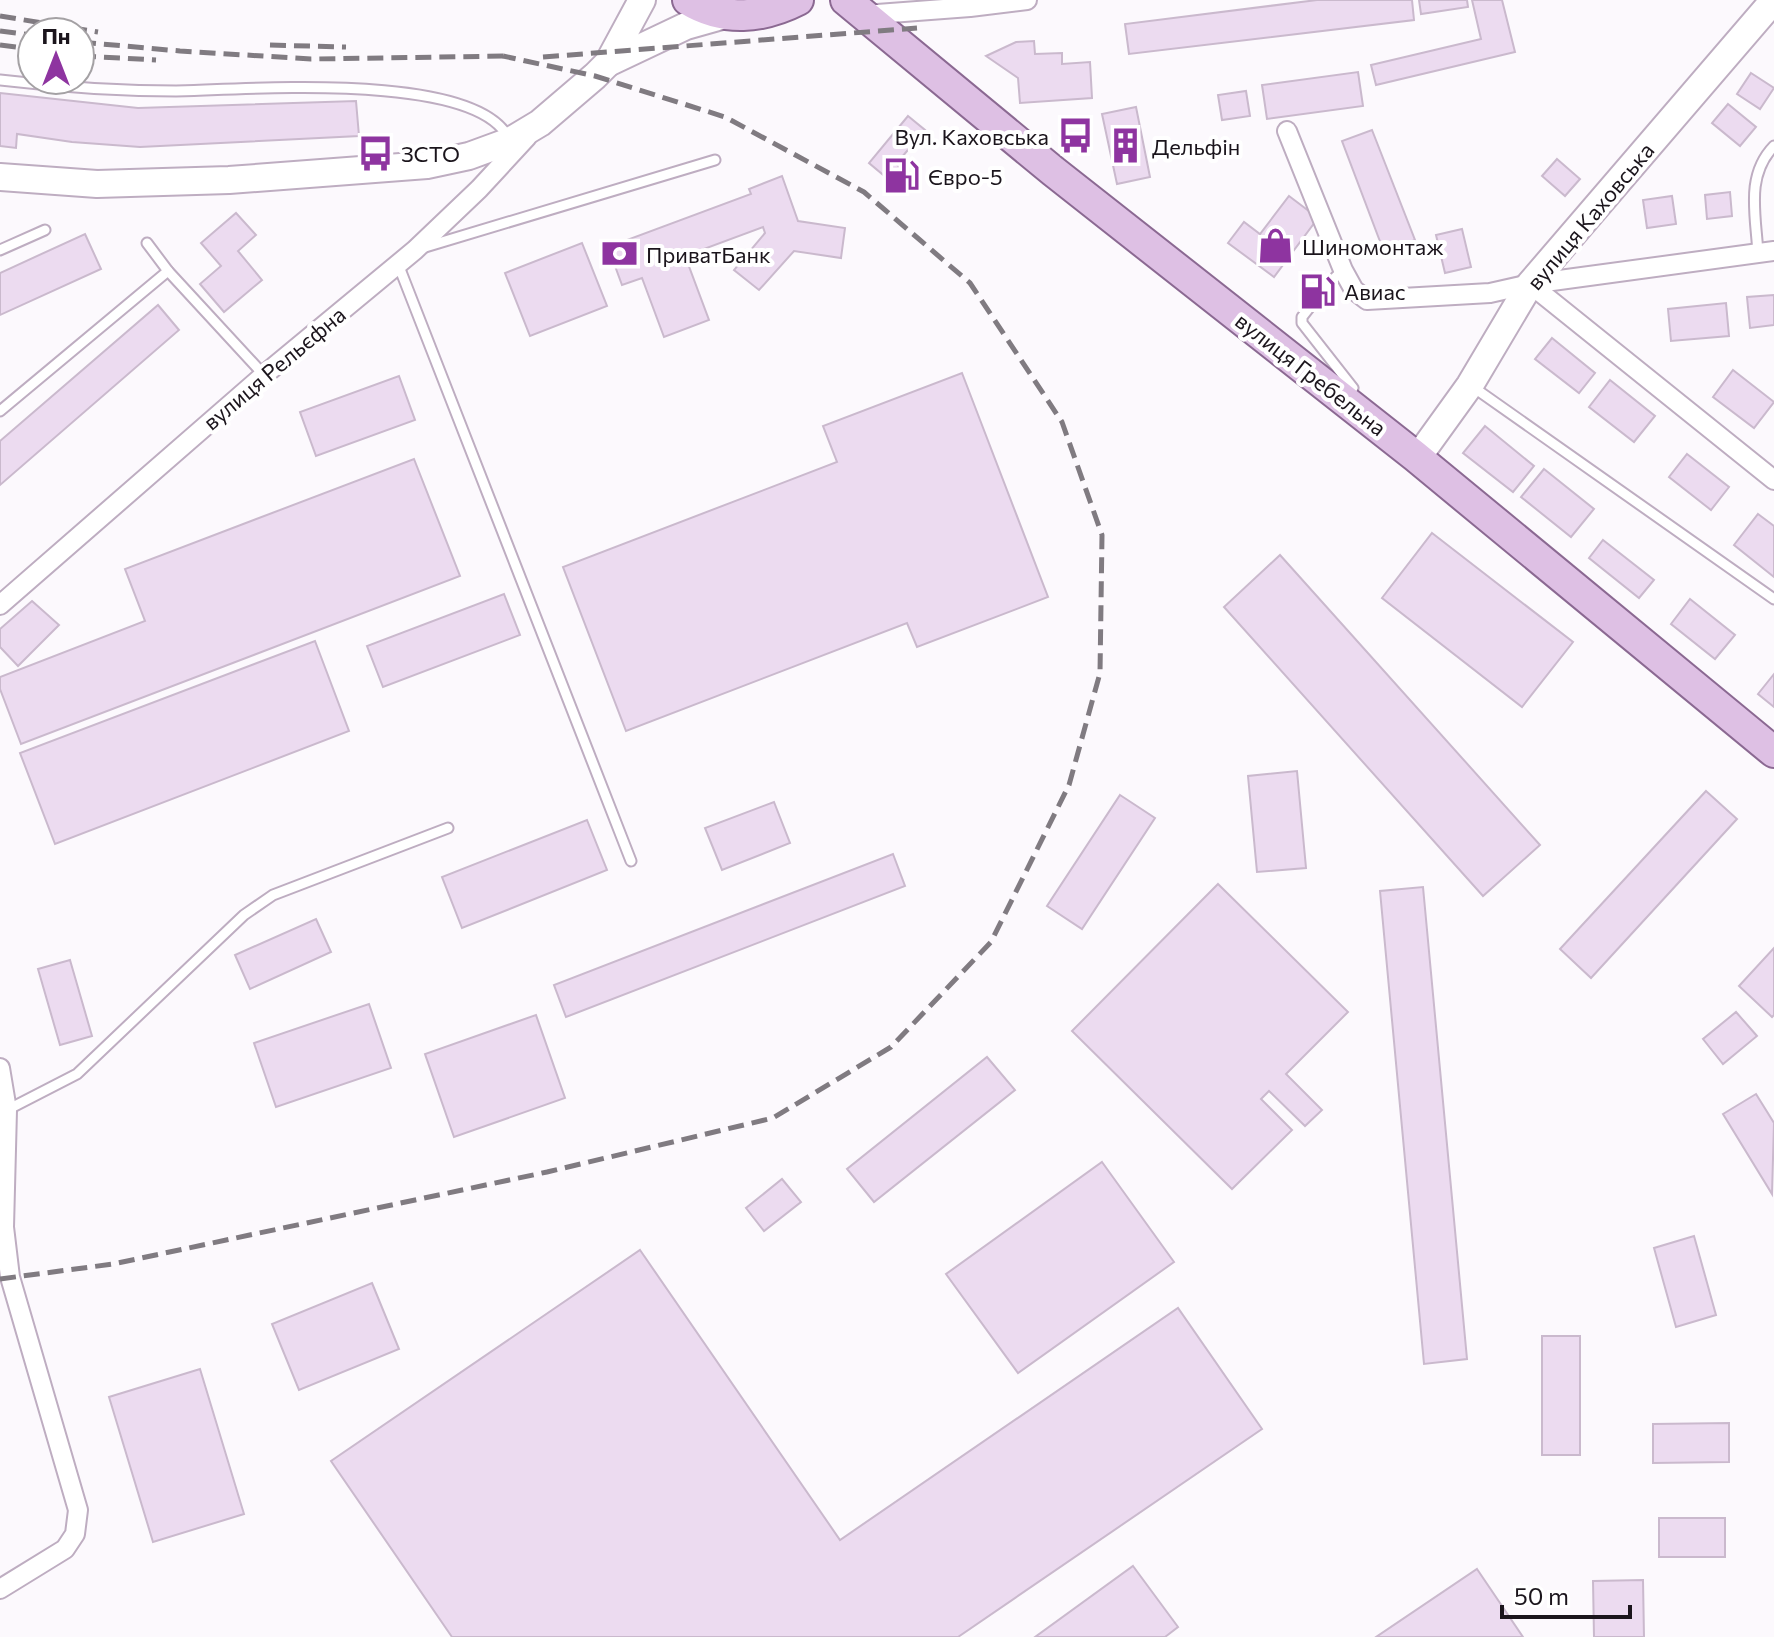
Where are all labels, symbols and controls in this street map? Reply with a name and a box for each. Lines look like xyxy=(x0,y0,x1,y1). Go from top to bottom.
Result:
north arrow xyxy=(16,16,96,96)
text: Пн xyxy=(41,22,71,49)
bus stop icon: Вул. Каховська xyxy=(1056,117,1094,155)
place label: Вул. Каховська xyxy=(895,123,1049,150)
building icon: Дельфін xyxy=(1107,127,1145,165)
place label: Дельфін xyxy=(1152,133,1240,160)
bus stop icon: ЗСТО xyxy=(356,134,394,172)
street label: вулиця Каховська xyxy=(1521,137,1659,295)
place label: ЗСТО xyxy=(401,140,460,167)
fuel station icon: Євро-5 xyxy=(883,157,921,195)
place label: Євро-5 xyxy=(928,163,1003,190)
shop icon: Шиномонтаж xyxy=(1257,227,1295,265)
place label: Шиномонтаж xyxy=(1302,233,1444,260)
bank icon: ПриватБанк xyxy=(601,235,639,273)
place label: ПриватБанк xyxy=(646,241,771,268)
fuel station icon: Авиас xyxy=(1299,272,1337,310)
place label: Авиас xyxy=(1344,278,1406,305)
street label: вулиця Рельєфна xyxy=(197,301,351,435)
street label: вулиця Гребельна xyxy=(1230,307,1392,441)
scale bar xyxy=(1502,1569,1630,1619)
text: 50 m xyxy=(1514,1581,1569,1610)

